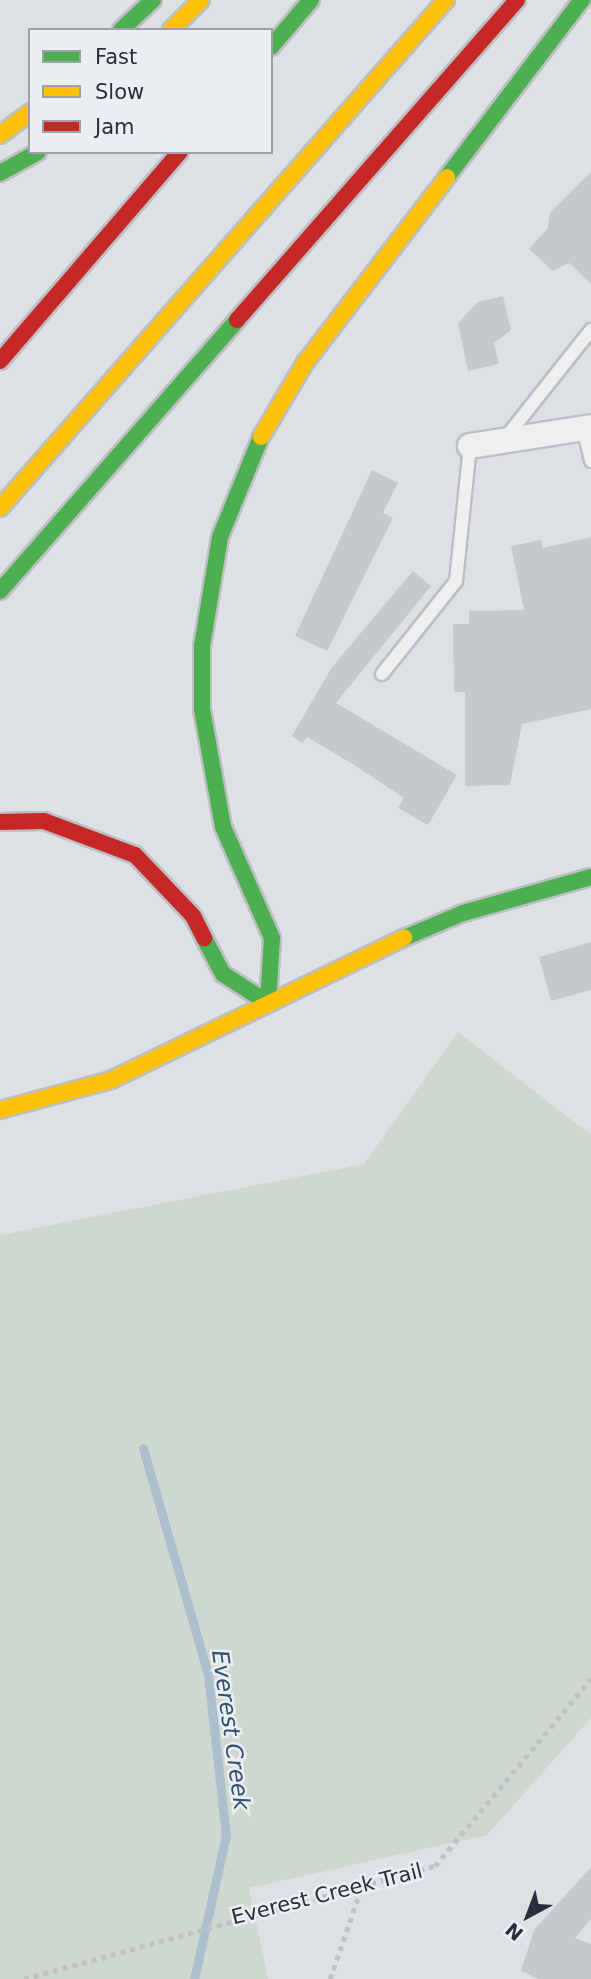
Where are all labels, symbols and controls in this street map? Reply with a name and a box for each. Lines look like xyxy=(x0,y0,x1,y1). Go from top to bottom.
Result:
legend xyxy=(28,28,273,154)
text: Fast xyxy=(95,45,137,69)
text: Slow xyxy=(95,80,144,104)
text: Jam xyxy=(95,115,135,139)
water label: Everest Creek xyxy=(206,1648,256,1812)
street label: Everest Creek Trail xyxy=(229,1858,425,1930)
north arrow xyxy=(493,1881,563,1951)
text: N xyxy=(501,1918,527,1945)

